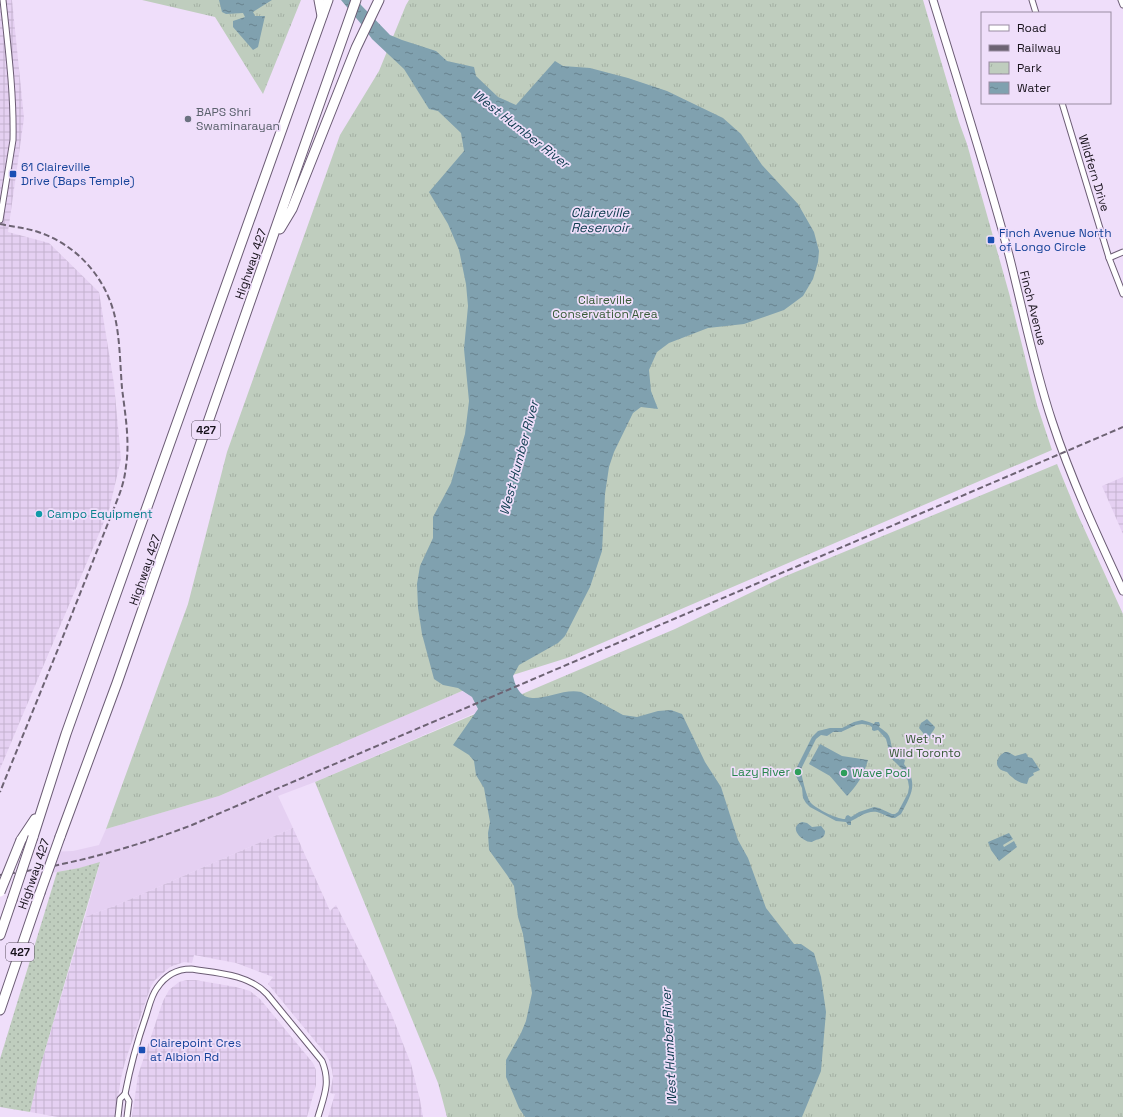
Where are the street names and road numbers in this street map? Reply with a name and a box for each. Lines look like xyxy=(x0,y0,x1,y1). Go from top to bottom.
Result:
street label: Wildfern Drive xyxy=(1075,132,1113,214)
street label: Highway 427 xyxy=(231,226,271,302)
street label: Finch Avenue xyxy=(1016,269,1050,347)
road number: 427 xyxy=(192,421,220,439)
street label: Highway 427 xyxy=(125,532,165,608)
street label: Highway 427 xyxy=(14,836,54,912)
road number: 427 xyxy=(6,943,34,961)

